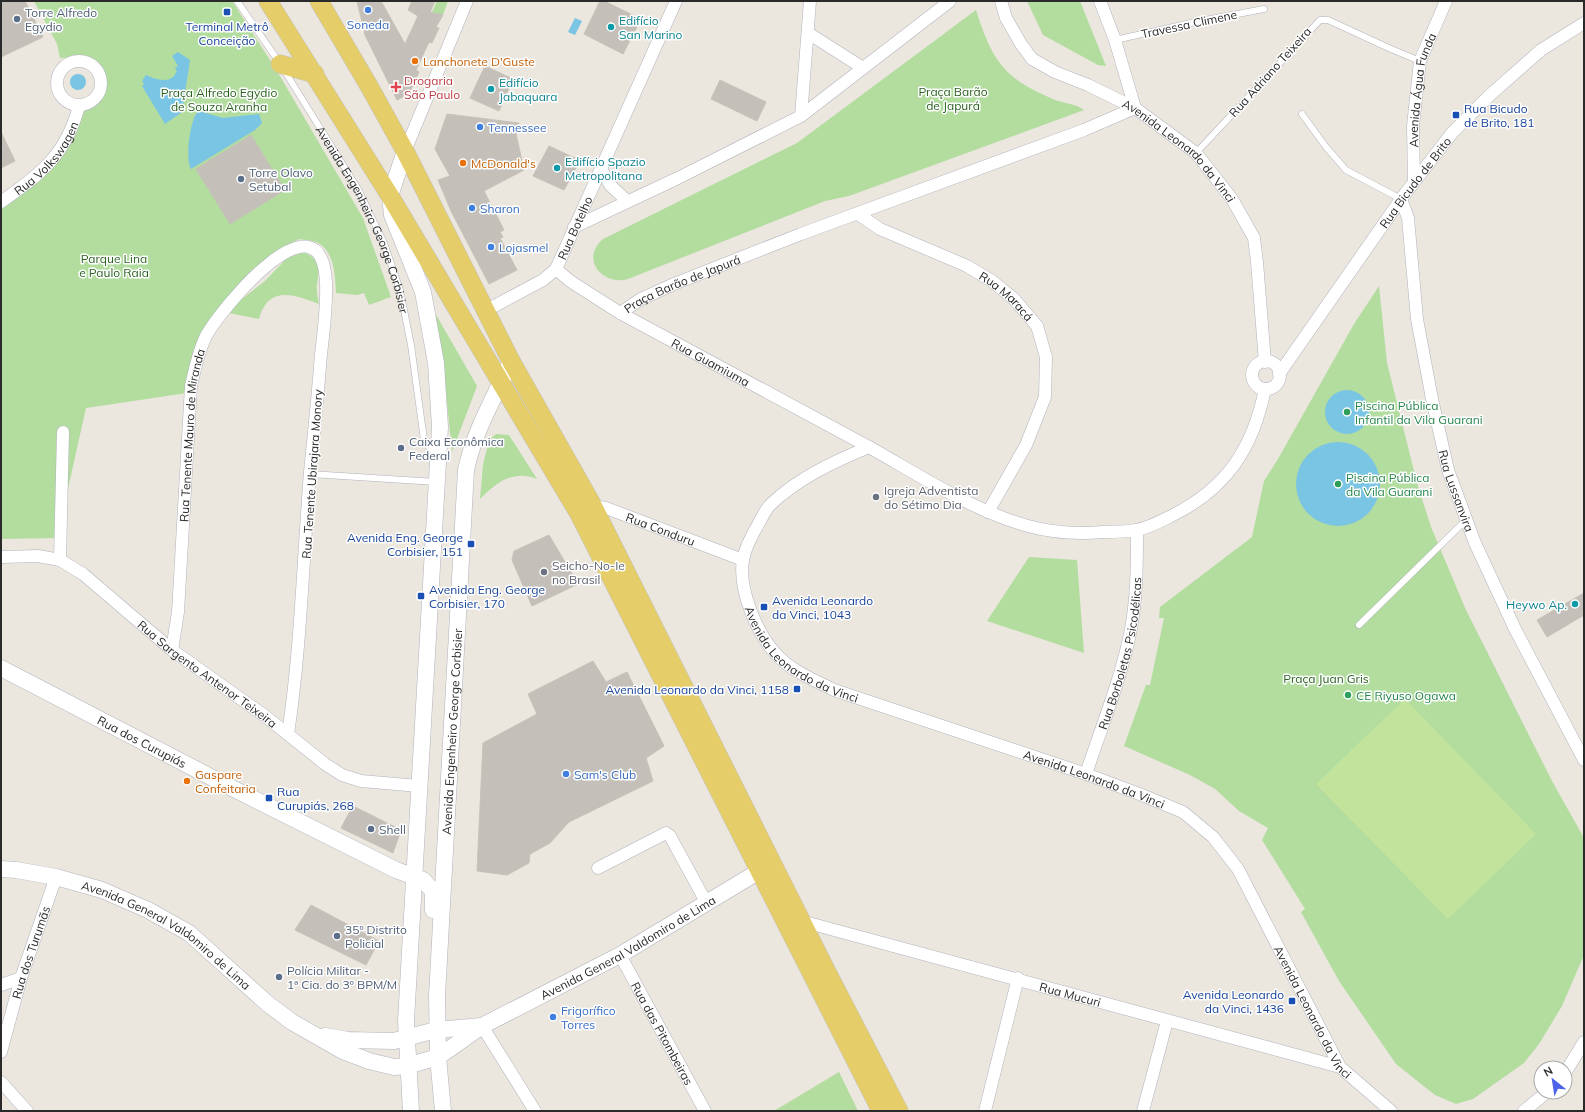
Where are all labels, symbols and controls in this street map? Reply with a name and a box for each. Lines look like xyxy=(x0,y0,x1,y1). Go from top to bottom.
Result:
place label: Torre Alfredo Egydio xyxy=(25,5,97,34)
marker: Soneda xyxy=(363,5,373,15)
marker: Terminal Metrô Conceição xyxy=(222,7,232,17)
street label: Travessa Climene xyxy=(1140,7,1238,41)
place label: Edifício San Marino xyxy=(619,13,683,42)
marker: Torre Alfredo Egydio xyxy=(12,14,22,24)
place label: Soneda xyxy=(347,17,389,32)
place label: Terminal Metrô Conceição xyxy=(186,19,269,48)
marker: Edifício San Marino xyxy=(606,22,616,32)
street label: Rua Adriano Teixeira xyxy=(1226,24,1314,120)
street label: Avenida Água Funda xyxy=(1406,30,1439,148)
place label: Lanchonete D'Guste xyxy=(423,54,535,69)
marker: Lanchonete D'Guste xyxy=(410,56,420,66)
place label: Drogaria São Paulo xyxy=(404,73,460,102)
place label: Edifício Jabaquara xyxy=(499,75,557,104)
marker: Drogaria São Paulo xyxy=(391,82,401,92)
marker: Edifício Jabaquara xyxy=(486,84,496,94)
park label: Praça Barão de Japurá xyxy=(918,84,988,113)
park label: Praça Alfredo Egydio de Souza Aranha xyxy=(161,85,277,114)
street label: Avenida Leonardo da Vinci xyxy=(1120,96,1239,204)
place label: Rua Bicudo de Brito, 181 xyxy=(1464,101,1534,130)
marker: Rua Bicudo de Brito, 181 xyxy=(1451,110,1461,120)
street label: Rua Volkswagen xyxy=(11,119,81,198)
place label: Tennessee xyxy=(488,120,546,135)
marker: Tennessee xyxy=(475,122,485,132)
street label: Avenida Engenheiro George Corbisier xyxy=(313,123,412,315)
street label: Rua Bicudo de Brito xyxy=(1376,134,1454,231)
place label: Edifício Spazio Metropolitana xyxy=(565,154,646,183)
place label: McDonald's xyxy=(471,156,536,171)
marker: McDonald's xyxy=(458,158,468,168)
marker: Edifício Spazio Metropolitana xyxy=(552,163,562,173)
place label: Torre Olavo Setubal xyxy=(249,165,313,194)
marker: Torre Olavo Setubal xyxy=(236,174,246,184)
street label: Rua Botelho xyxy=(554,194,595,262)
place label: Sharon xyxy=(480,201,520,216)
marker: Sharon xyxy=(467,203,477,213)
place label: Lojasmel xyxy=(499,240,548,255)
marker: Lojasmel xyxy=(486,242,496,252)
park label: Parque Lina e Paulo Raia xyxy=(79,251,149,280)
street label: Praça Barão de Japurá xyxy=(621,251,742,316)
street label: Rua Maracá xyxy=(977,268,1037,324)
street label: Rua Guamiuma xyxy=(669,335,753,389)
street label: Rua Tenente Mauro de Miranda xyxy=(176,346,208,522)
street label: Rua Tenente Ubirajara Monory xyxy=(299,388,325,559)
place label: Piscina Pública Infantil da Vila Guarani xyxy=(1355,398,1483,427)
marker: Piscina Pública Infantil da Vila Guarani xyxy=(1342,407,1352,417)
place label: Caixa Econômica Federal xyxy=(409,434,504,463)
marker: Caixa Econômica Federal xyxy=(396,443,406,453)
street label: Rua Lussanvira xyxy=(1436,448,1478,534)
place label: Piscina Pública da Vila Guarani xyxy=(1346,470,1432,499)
marker: Piscina Pública da Vila Guarani xyxy=(1333,479,1343,489)
place label: Igreja Adventista do Sétimo Dia xyxy=(884,483,979,512)
marker: Igreja Adventista do Sétimo Dia xyxy=(871,492,881,502)
street label: Rua Conduru xyxy=(624,509,697,549)
place label: Avenida Eng. George Corbisier, 151 xyxy=(347,530,463,559)
marker: Avenida Eng. George Corbisier, 151 xyxy=(466,539,476,549)
place label: Seicho-No-Ie no Brasil xyxy=(552,558,625,587)
marker: Seicho-No-Ie no Brasil xyxy=(539,567,549,577)
street label: Rua Borboletas Psicodélicas xyxy=(1094,577,1144,731)
place label: Avenida Eng. George Corbisier, 170 xyxy=(429,582,545,611)
marker: Avenida Eng. George Corbisier, 170 xyxy=(416,591,426,601)
place label: Avenida Leonardo da Vinci, 1043 xyxy=(772,593,873,622)
place label: Heywo Ap. xyxy=(1506,597,1567,612)
marker: Heywo Ap. xyxy=(1570,599,1580,609)
marker: Avenida Leonardo da Vinci, 1043 xyxy=(759,602,769,612)
street label: Avenida Leonardo da Vinci xyxy=(742,604,861,705)
street label: Rua Sargento Antenor Teixeira xyxy=(135,617,280,730)
street label: Avenida Engenheiro George Corbisier xyxy=(438,627,465,835)
park label: Praça Juan Gris xyxy=(1283,671,1369,686)
place label: Avenida Leonardo da Vinci, 1158 xyxy=(605,682,789,697)
marker: Avenida Leonardo da Vinci, 1158 xyxy=(792,684,802,694)
place label: CE Riyuso Ogawa xyxy=(1356,688,1456,703)
marker: CE Riyuso Ogawa xyxy=(1343,690,1353,700)
street label: Rua dos Curupiás xyxy=(95,712,189,771)
street label: Avenida Leonardo da Vinci xyxy=(1022,746,1167,811)
place label: Gaspare Confeitaria xyxy=(195,767,256,796)
place label: Sam's Club xyxy=(574,767,636,782)
marker: Sam's Club xyxy=(561,769,571,779)
marker: Gaspare Confeitaria xyxy=(182,776,192,786)
place label: Rua Curupiás, 268 xyxy=(277,784,354,813)
marker: Rua Curupiás, 268 xyxy=(264,793,274,803)
place label: Shell xyxy=(379,822,406,837)
marker: Shell xyxy=(366,824,376,834)
street label: Avenida General Valdomiro de Lima xyxy=(80,877,254,993)
street label: Avenida General Valdomiro de Lima xyxy=(538,892,718,1002)
street label: Rua dos Turumãs xyxy=(8,904,53,1000)
place label: 35º Distrito Policial xyxy=(345,922,407,951)
marker: 35º Distrito Policial xyxy=(332,931,342,941)
street label: Avenida Leonardo da Vinci xyxy=(1271,943,1355,1081)
place label: Polícia Militar - 1ª Cia. do 3º BPM/M xyxy=(287,963,397,992)
marker: Polícia Militar - 1ª Cia. do 3º BPM/M xyxy=(274,972,284,982)
street label: Rua Mucuri xyxy=(1038,978,1103,1009)
street label: Rua das Pitombeiras xyxy=(628,979,697,1087)
place label: Avenida Leonardo da Vinci, 1436 xyxy=(1183,987,1284,1016)
marker: Avenida Leonardo da Vinci, 1436 xyxy=(1287,996,1297,1006)
place label: Frigorífico Torres xyxy=(561,1003,616,1032)
marker: Frigorífico Torres xyxy=(548,1012,558,1022)
north arrow xyxy=(1533,1060,1573,1100)
text: N xyxy=(1541,1063,1555,1079)

